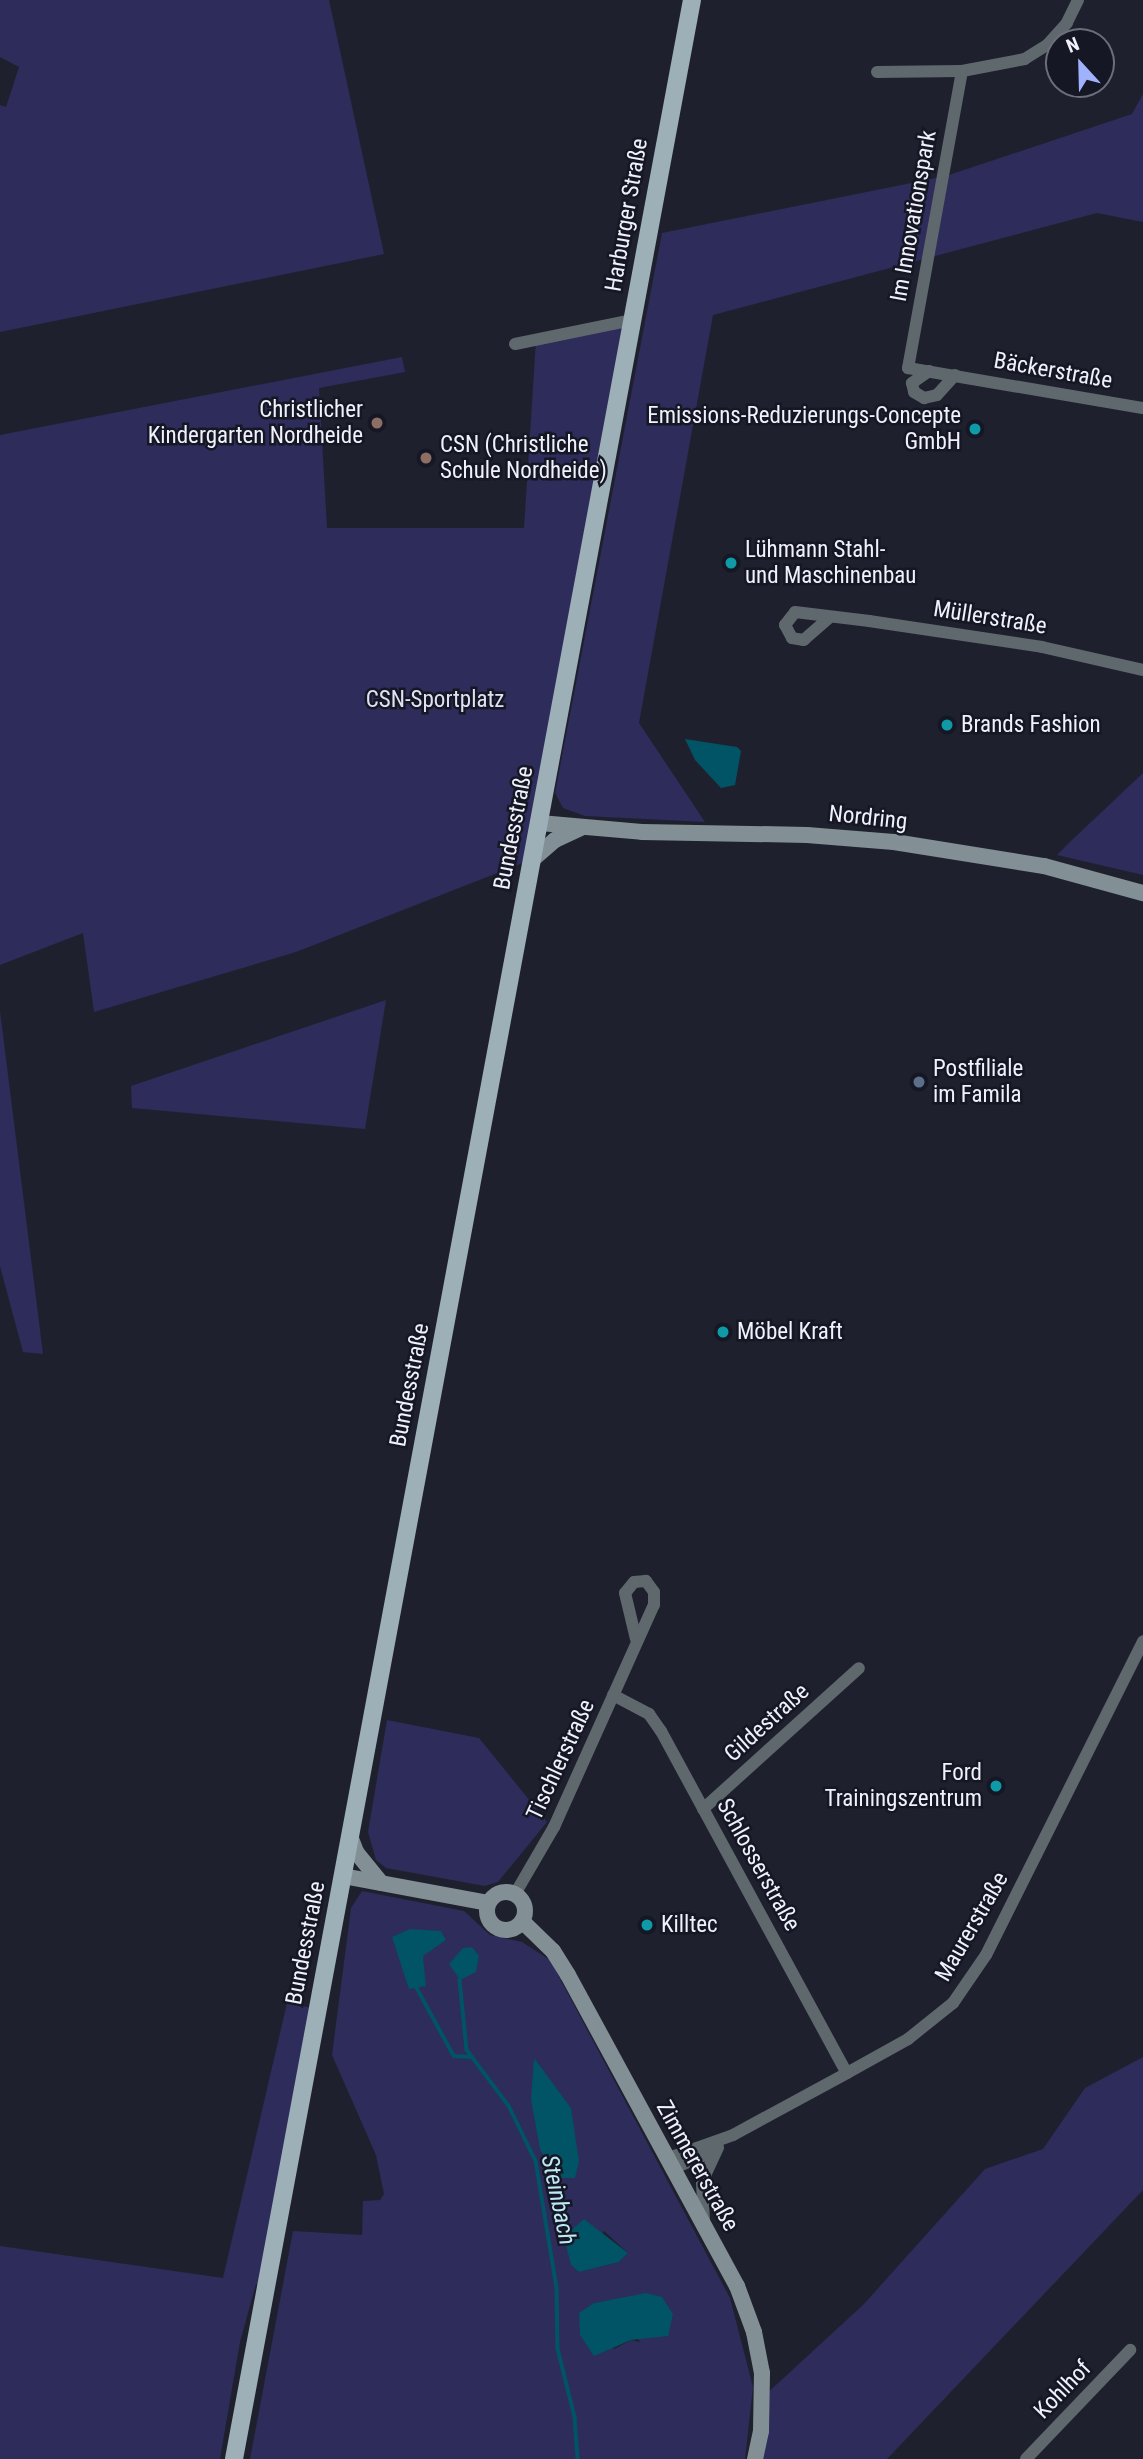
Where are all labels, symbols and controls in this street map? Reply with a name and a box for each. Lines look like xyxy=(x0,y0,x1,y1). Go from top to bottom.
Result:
north arrow xyxy=(1045,28,1115,98)
text: N xyxy=(1063,32,1082,58)
street label: Im Innovationspark xyxy=(885,128,943,304)
street label: Harburger Straße xyxy=(600,136,654,294)
street label: Bäckerstraße xyxy=(992,347,1114,395)
place label: Christlicher Kindergarten Nordheide xyxy=(148,396,363,450)
place label: Emissions-Reduzierungs-Concepte GmbH xyxy=(647,402,961,456)
marker: Christlicher Kindergarten Nordheide xyxy=(369,415,385,431)
marker: Emissions-Reduzierungs-Concepte GmbH xyxy=(967,421,983,437)
place label: CSN (Christliche Schule Nordheide) xyxy=(440,431,607,485)
marker: CSN (Christliche Schule Nordheide) xyxy=(418,450,434,466)
place label: Lühmann Stahl- und Maschinenbau xyxy=(745,536,916,590)
marker: Lühmann Stahl- und Maschinenbau xyxy=(723,555,739,571)
street label: Müllerstraße xyxy=(931,595,1049,641)
park label: CSN-Sportplatz xyxy=(366,686,504,714)
place label: Brands Fashion xyxy=(961,711,1101,739)
marker: Brands Fashion xyxy=(939,717,955,733)
street label: Bundesstraße xyxy=(489,764,539,892)
street label: Nordring xyxy=(827,800,909,836)
place label: Postfiliale im Famila xyxy=(933,1055,1023,1109)
marker: Postfiliale im Famila xyxy=(911,1074,927,1090)
place label: Möbel Kraft xyxy=(737,1318,843,1346)
street label: Bundesstraße xyxy=(385,1321,435,1449)
marker: Möbel Kraft xyxy=(715,1324,731,1340)
street label: Gildestraße xyxy=(719,1678,815,1768)
street label: Tischlerstraße xyxy=(521,1695,601,1825)
place label: Ford Trainingszentrum xyxy=(825,1759,982,1813)
marker: Ford Trainingszentrum xyxy=(988,1778,1004,1794)
street label: Schlosserstraße xyxy=(710,1794,806,1936)
street label: Maurerstraße xyxy=(930,1867,1014,1987)
street label: Bundesstraße xyxy=(281,1879,331,2007)
place label: Killtec xyxy=(661,1911,718,1939)
marker: Killtec xyxy=(639,1917,655,1933)
street label: Zimmererstraße xyxy=(650,2096,744,2236)
water label: Steinbach xyxy=(534,2152,582,2248)
street label: Kohlhof xyxy=(1029,2355,1097,2425)

